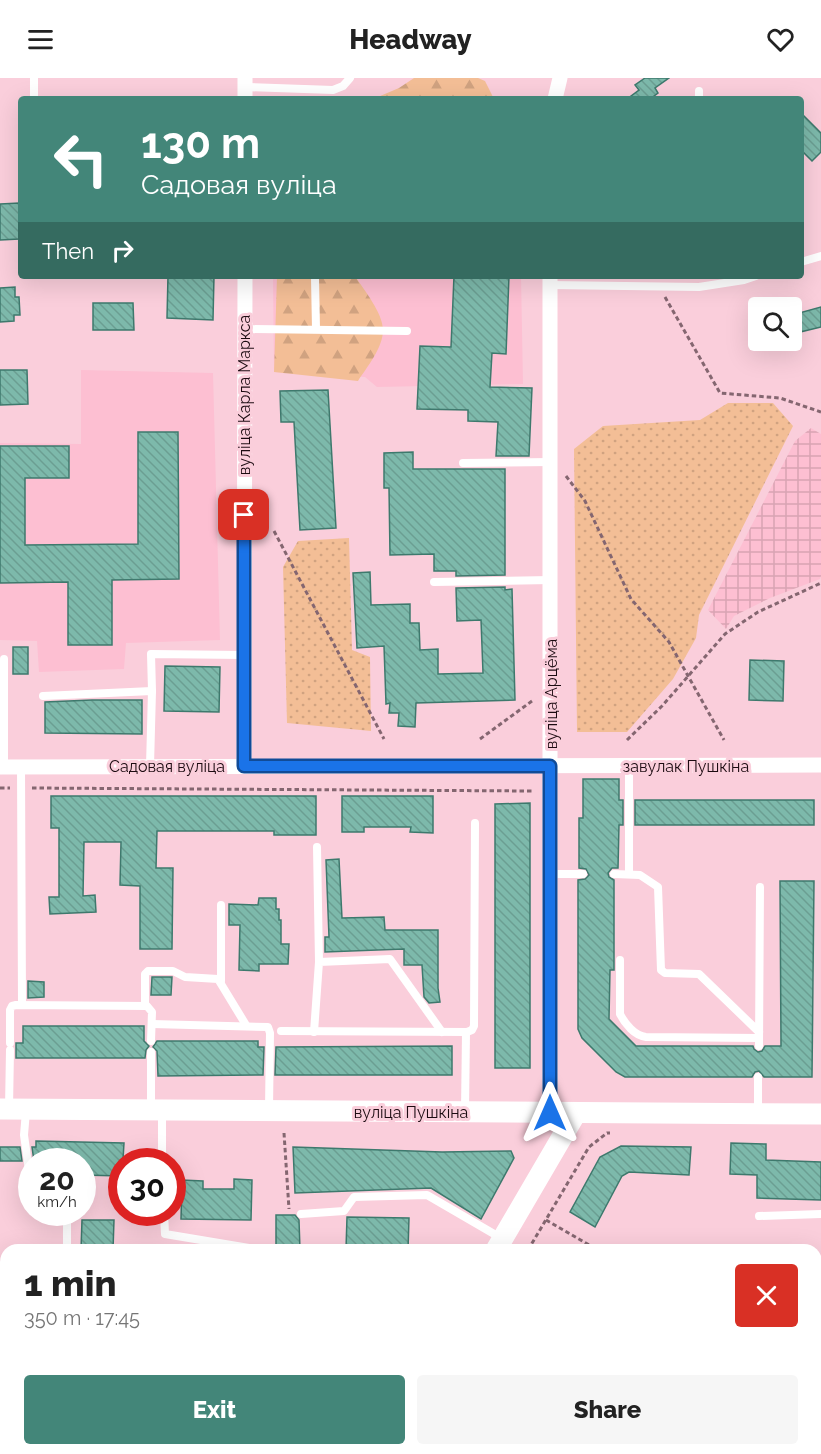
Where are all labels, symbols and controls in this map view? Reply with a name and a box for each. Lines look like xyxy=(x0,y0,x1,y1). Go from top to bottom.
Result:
icon: menu xyxy=(24,23,57,56)
icon: heart xyxy=(764,23,797,56)
text: Headway xyxy=(349,24,472,55)
text: 130 m xyxy=(141,119,260,168)
icon: left xyxy=(42,120,120,198)
text: Садовая вуліца xyxy=(141,169,337,200)
icon: right xyxy=(106,234,139,267)
text: Then xyxy=(42,238,94,264)
map controls xyxy=(748,297,802,351)
button: search xyxy=(748,297,802,351)
street label: вуліца Карла Маркса xyxy=(235,315,254,475)
pin xyxy=(218,489,269,540)
icon: arrive xyxy=(227,498,260,531)
street label: вуліца Арцёма xyxy=(542,639,561,749)
street label: Садовая вуліца xyxy=(109,757,225,776)
street label: завулак Пушкіна xyxy=(623,757,749,776)
position arrow xyxy=(518,1081,582,1145)
street label: вуліца Пушкіна xyxy=(354,1103,468,1122)
speed limit sign: 30 xyxy=(108,1148,186,1226)
text: 20 xyxy=(39,1162,75,1197)
text: km/h xyxy=(37,1193,77,1211)
text: 1 min xyxy=(24,1262,116,1304)
button: close xyxy=(735,1264,798,1327)
text: 350 m · 17:45 xyxy=(24,1306,140,1330)
button: Exit xyxy=(24,1375,405,1444)
button: Share xyxy=(417,1375,798,1444)

